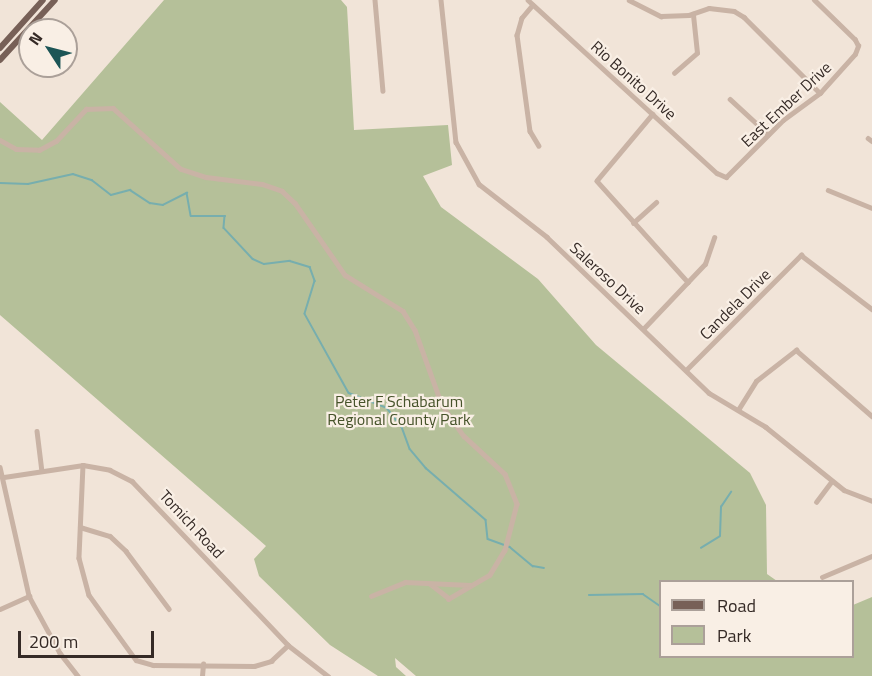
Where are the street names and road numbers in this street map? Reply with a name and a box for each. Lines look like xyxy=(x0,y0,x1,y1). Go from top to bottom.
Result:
street label: Rio Bonito Drive xyxy=(587,37,681,123)
street label: East Ember Drive xyxy=(737,57,835,151)
street label: Saleroso Drive xyxy=(566,238,650,318)
street label: Candela Drive xyxy=(696,265,774,343)
street label: Tomich Road xyxy=(156,486,228,562)

